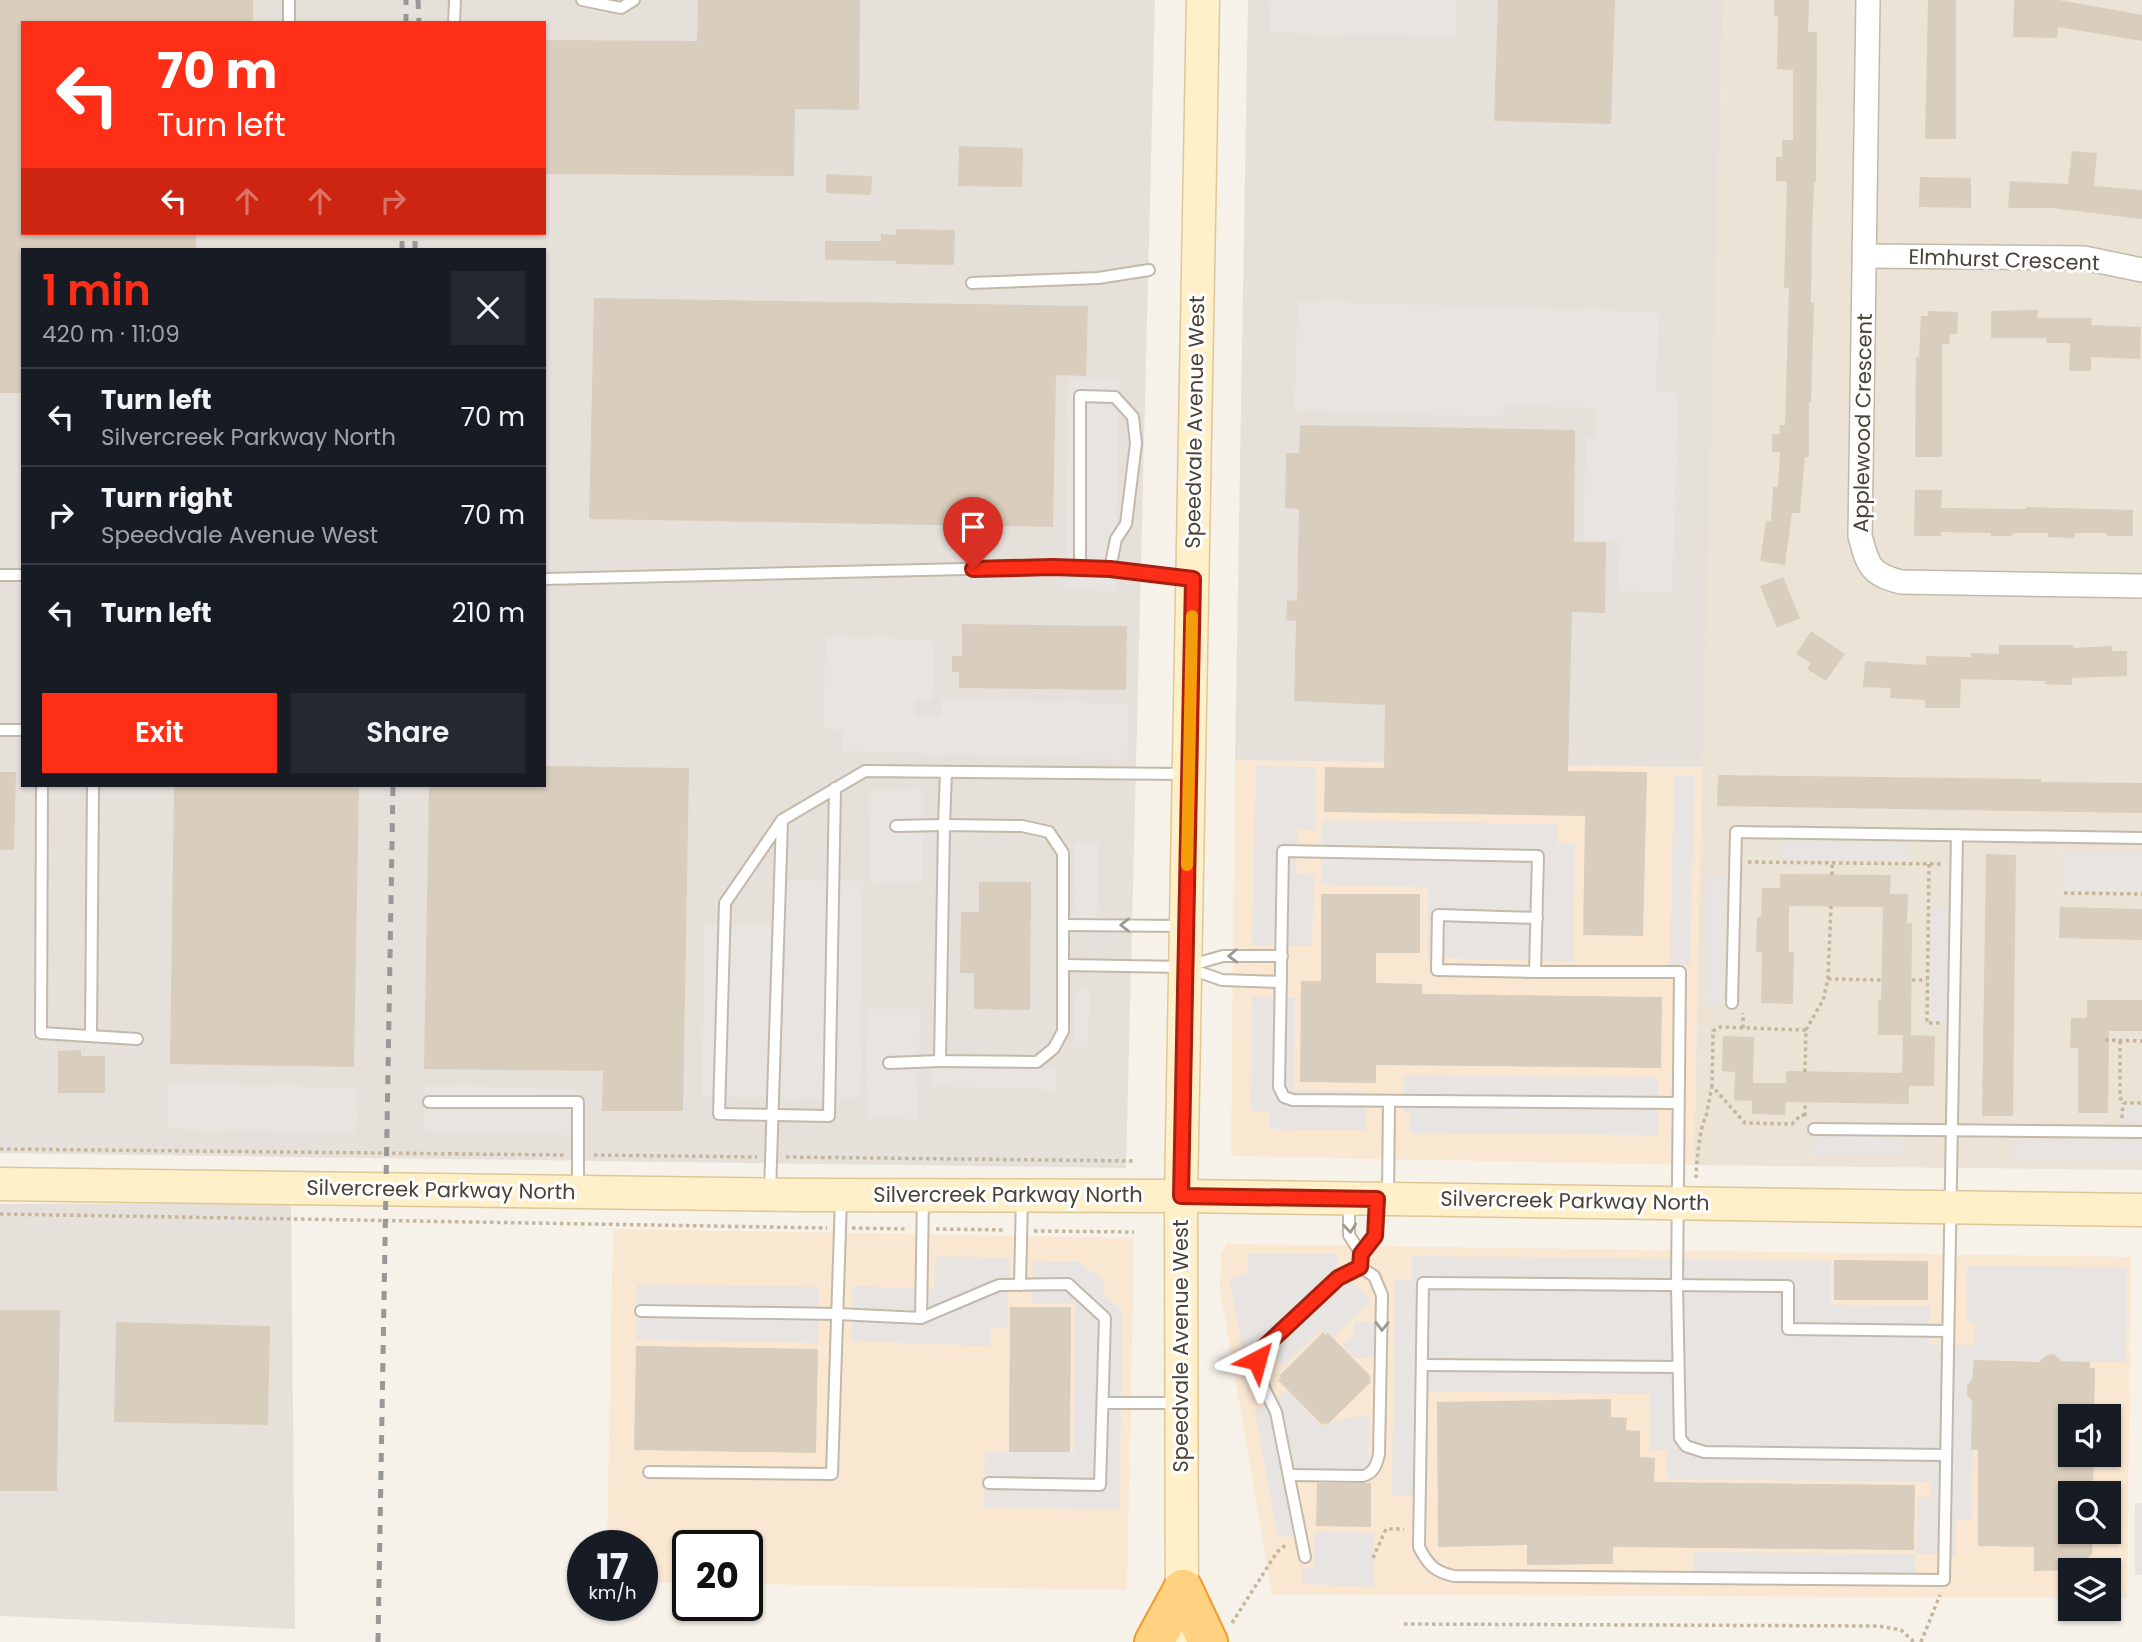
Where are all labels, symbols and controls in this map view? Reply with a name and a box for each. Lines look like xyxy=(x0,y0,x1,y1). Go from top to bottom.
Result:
text: 70 m xyxy=(157,37,277,105)
icon: left xyxy=(42,49,133,140)
text: Turn left xyxy=(157,102,286,147)
icon: left xyxy=(155,182,193,220)
icon: ahead xyxy=(228,182,266,220)
icon: ahead xyxy=(301,182,339,220)
icon: right xyxy=(374,182,412,220)
street label: Elmhurst Crescent xyxy=(1908,242,2100,277)
text: 1 min xyxy=(42,261,151,320)
button: close xyxy=(451,271,525,345)
street label: Speedvale Avenue West xyxy=(1178,295,1211,549)
street label: Applewood Crescent xyxy=(1846,313,1879,533)
text: 420 m · 11:09 xyxy=(42,318,180,350)
text: Turn left xyxy=(101,382,212,418)
icon: left xyxy=(42,398,80,436)
text: 70 m xyxy=(461,399,525,435)
text: Silvercreek Parkway North xyxy=(101,421,396,453)
text: Turn right xyxy=(101,480,233,516)
icon: right xyxy=(42,496,80,534)
text: 70 m xyxy=(461,497,525,533)
pin xyxy=(943,497,1003,569)
icon: arrive xyxy=(954,508,992,546)
text: Speedvale Avenue West xyxy=(101,519,378,551)
icon: left xyxy=(42,594,80,632)
text: Turn left xyxy=(101,595,212,631)
text: 210 m xyxy=(452,595,525,631)
button: Exit xyxy=(42,693,277,773)
button: Share xyxy=(291,693,525,773)
one-way arrow xyxy=(1119,917,1130,933)
one-way arrow xyxy=(1227,948,1237,964)
street label: Silvercreek Parkway North xyxy=(306,1173,576,1206)
street label: Silvercreek Parkway North xyxy=(873,1180,1143,1209)
street label: Silvercreek Parkway North xyxy=(1440,1184,1710,1217)
street label: Speedvale Avenue West xyxy=(1166,1219,1195,1473)
one-way arrow xyxy=(1342,1223,1357,1234)
one-way arrow xyxy=(1374,1320,1389,1331)
position arrow xyxy=(1220,1323,1294,1397)
map controls xyxy=(2058,1404,2121,1621)
button: sound xyxy=(2058,1404,2121,1467)
button: search xyxy=(2058,1481,2121,1544)
speed limit sign: 20 xyxy=(672,1530,763,1621)
text: 17 xyxy=(597,1542,628,1591)
button: layers xyxy=(2058,1558,2121,1621)
text: km/h xyxy=(589,1580,636,1605)

